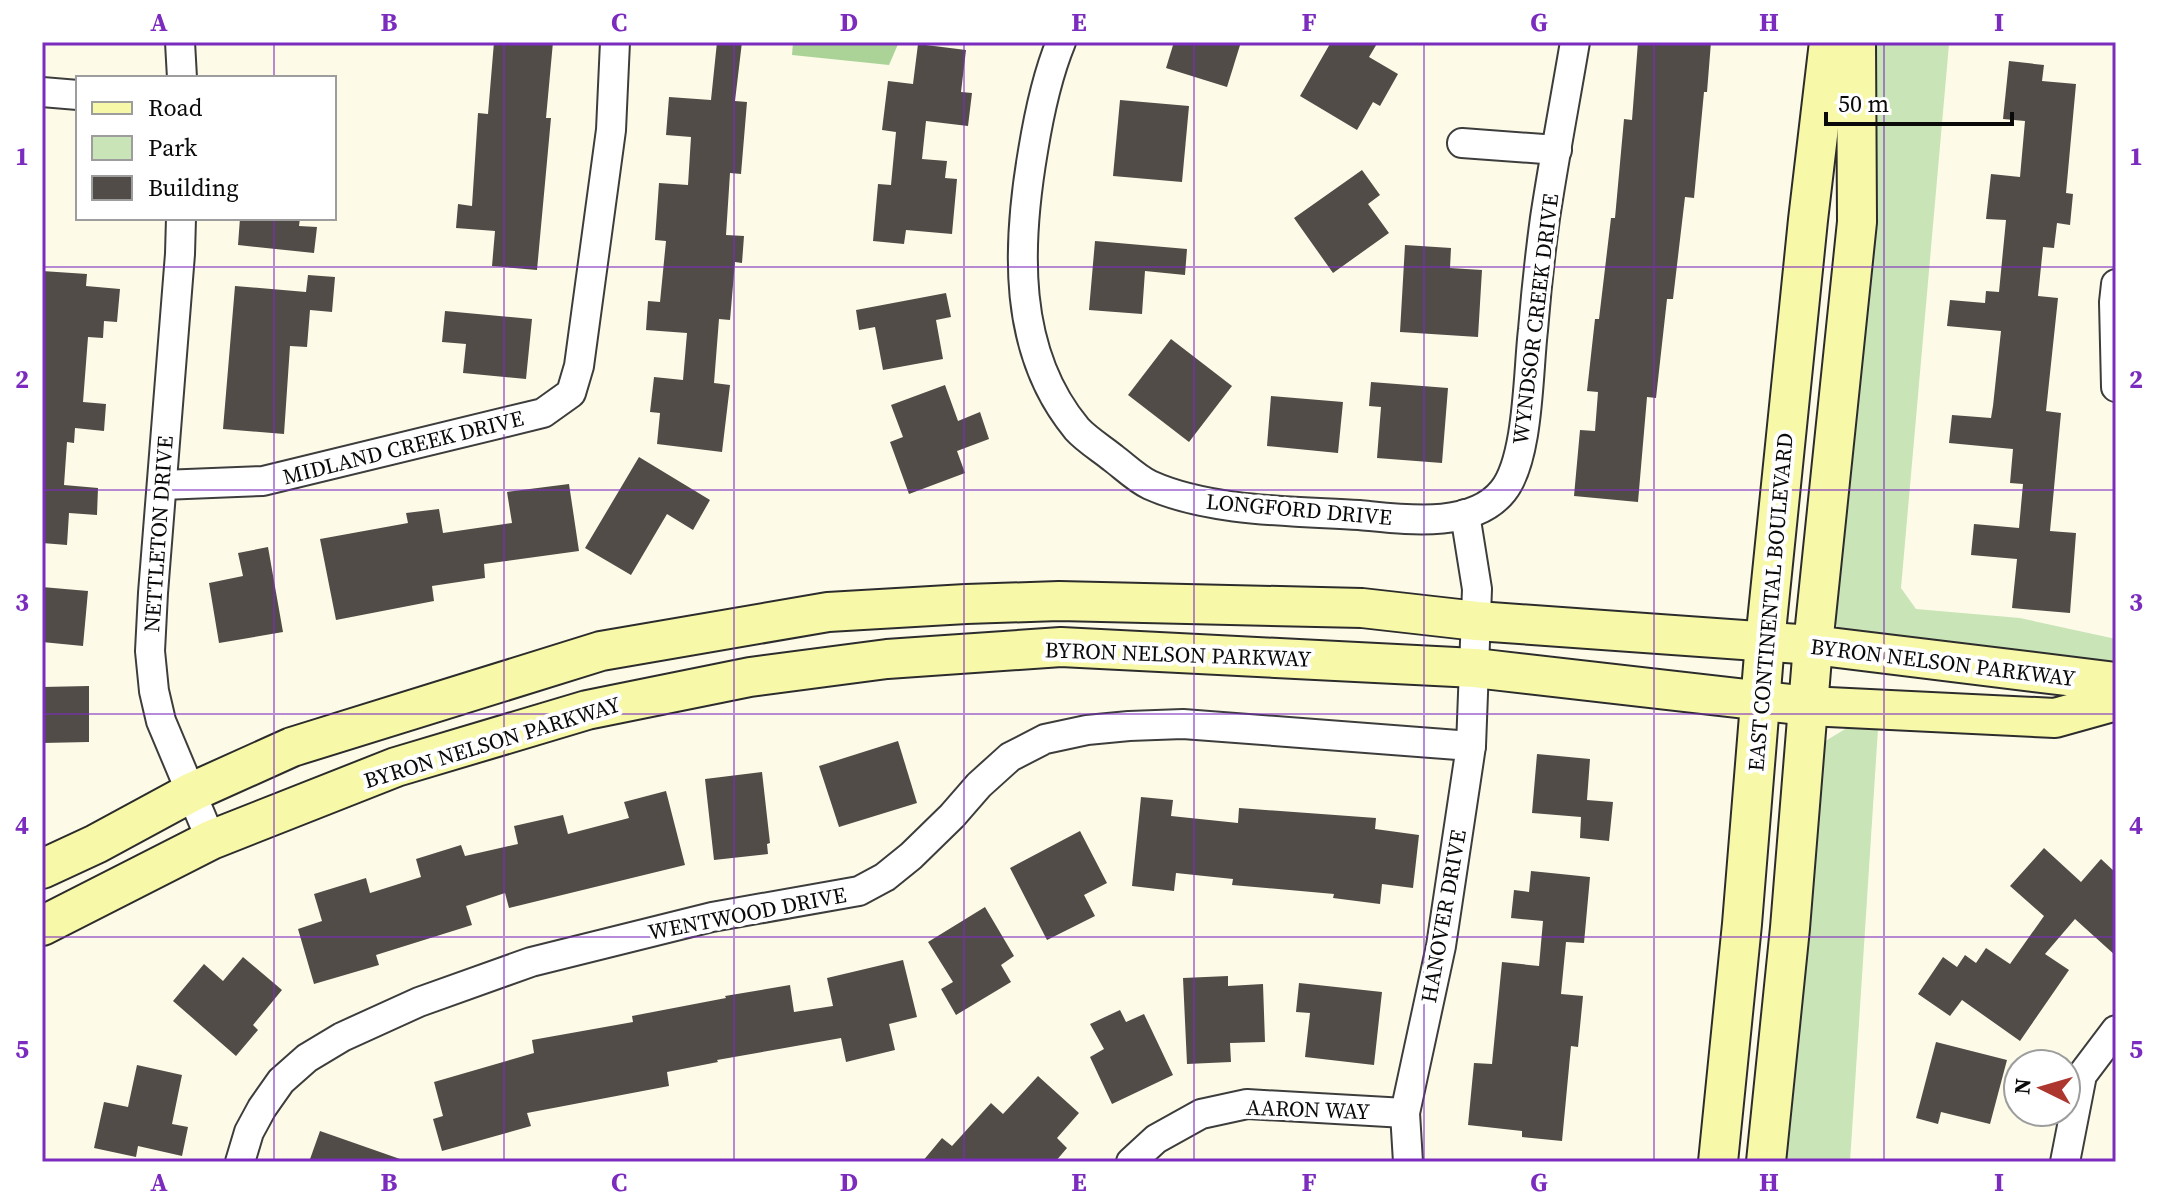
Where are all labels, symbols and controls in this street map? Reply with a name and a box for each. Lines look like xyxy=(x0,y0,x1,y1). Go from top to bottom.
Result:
text: A xyxy=(150,4,168,40)
text: B xyxy=(381,4,398,40)
text: C xyxy=(611,4,627,40)
text: D xyxy=(840,4,858,40)
text: E xyxy=(1071,4,1087,40)
text: F xyxy=(1301,4,1317,40)
text: G xyxy=(1530,4,1548,40)
text: H xyxy=(1759,4,1779,40)
text: I xyxy=(1994,4,2004,40)
legend xyxy=(76,76,336,220)
scale bar xyxy=(1826,76,2012,126)
text: 50 m xyxy=(1838,87,1889,120)
text: Road xyxy=(148,91,203,124)
text: Park xyxy=(148,131,198,164)
text: 1 xyxy=(15,138,29,174)
text: 1 xyxy=(2129,138,2143,174)
text: Building xyxy=(148,171,239,204)
street label: WYNDSOR CREEK DRIVE xyxy=(1505,192,1565,446)
text: 2 xyxy=(15,361,29,397)
text: 2 xyxy=(2129,361,2143,397)
street label: MIDLAND CREEK DRIVE xyxy=(279,403,527,491)
street label: EAST CONTINENTAL BOULEVARD xyxy=(1740,431,1800,773)
street label: NETTLETON DRIVE xyxy=(136,435,180,633)
street label: LONGFORD DRIVE xyxy=(1205,486,1393,532)
text: 3 xyxy=(15,584,29,620)
text: 3 xyxy=(2129,584,2143,620)
street label: BYRON NELSON PARKWAY xyxy=(1809,631,2077,693)
street label: BYRON NELSON PARKWAY xyxy=(1044,634,1312,674)
street label: BYRON NELSON PARKWAY xyxy=(360,689,624,795)
text: 4 xyxy=(15,807,29,843)
text: 4 xyxy=(2129,807,2143,843)
street label: HANOVER DRIVE xyxy=(1413,827,1473,1005)
street label: WENTWOOD DRIVE xyxy=(645,879,849,947)
text: 5 xyxy=(15,1031,29,1067)
text: 5 xyxy=(2129,1031,2143,1067)
north arrow xyxy=(2002,1048,2082,1128)
text: N xyxy=(2006,1077,2038,1096)
street label: AARON WAY xyxy=(1245,1092,1371,1126)
text: A xyxy=(150,1164,168,1200)
text: B xyxy=(381,1164,398,1200)
text: C xyxy=(611,1164,627,1200)
text: D xyxy=(840,1164,858,1200)
text: E xyxy=(1071,1164,1087,1200)
text: F xyxy=(1301,1164,1317,1200)
text: G xyxy=(1530,1164,1548,1200)
text: H xyxy=(1759,1164,1779,1200)
text: I xyxy=(1994,1164,2004,1200)

